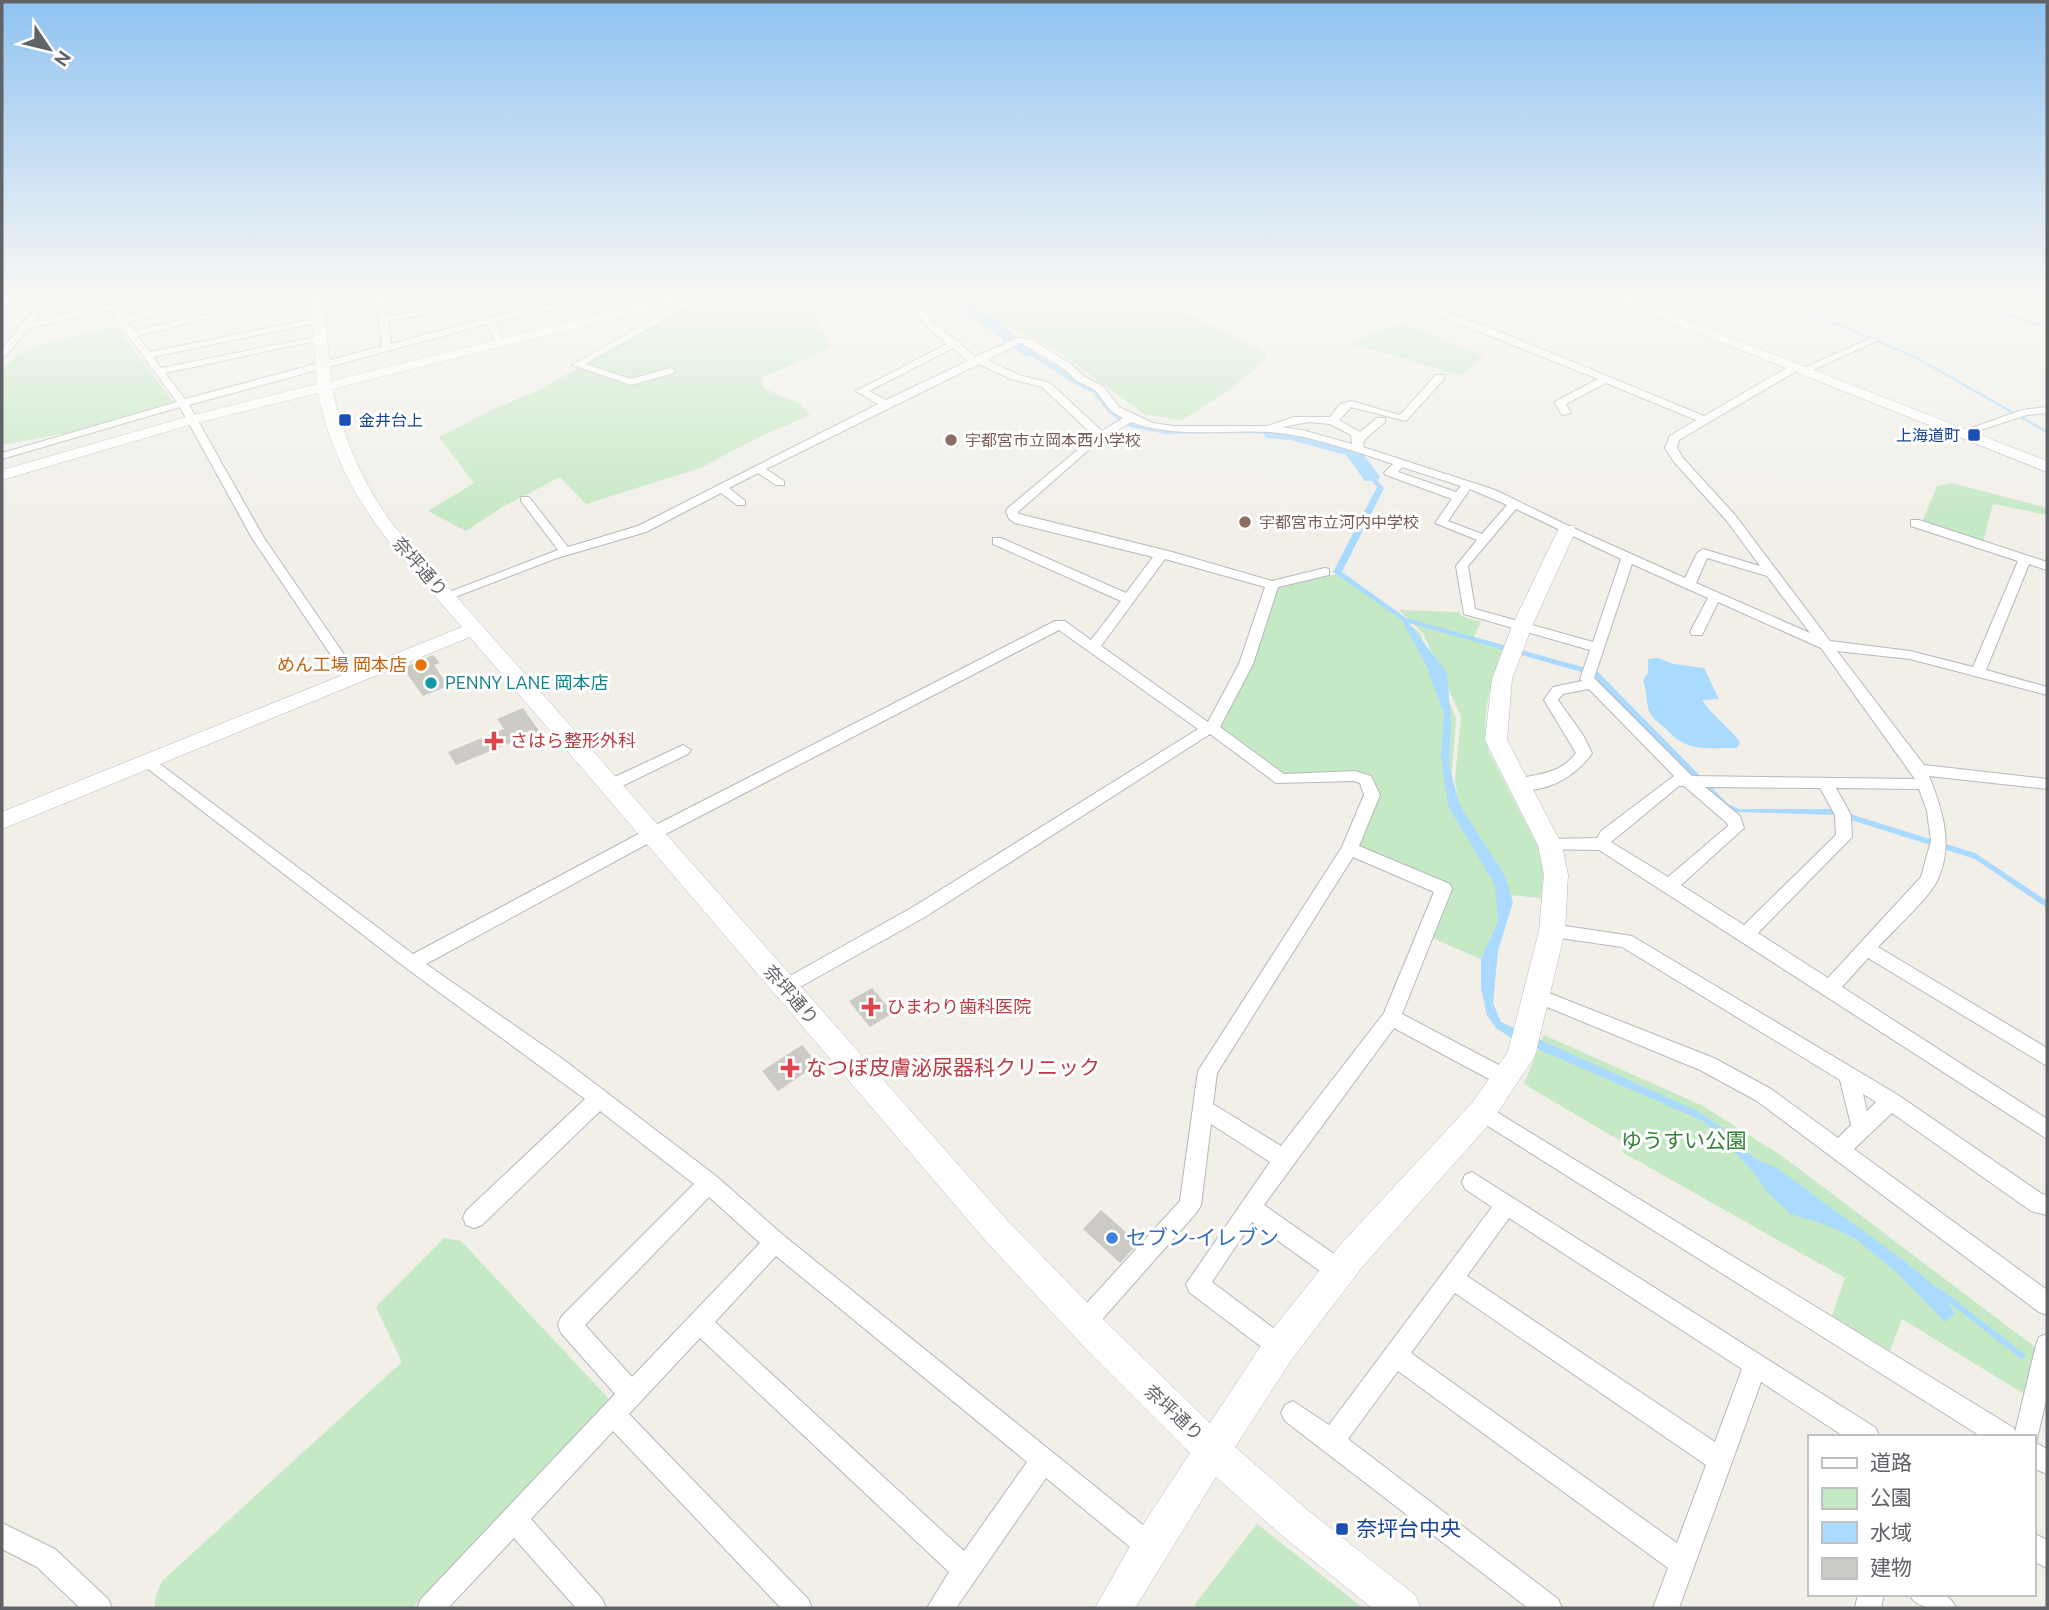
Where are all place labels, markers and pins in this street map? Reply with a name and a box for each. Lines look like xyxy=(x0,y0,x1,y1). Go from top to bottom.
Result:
place label: 金井台上 xyxy=(359,411,423,429)
marker: 金井台上 xyxy=(337,412,353,428)
place label: 上海道町 xyxy=(1896,426,1960,444)
marker: 上海道町 xyxy=(1966,427,1982,443)
place label: 宇都宮市立岡本西小学校 xyxy=(965,431,1141,449)
marker: 宇都宮市立岡本西小学校 xyxy=(943,432,959,448)
place label: 宇都宮市立河内中学校 xyxy=(1259,513,1419,531)
marker: 宇都宮市立河内中学校 xyxy=(1237,514,1253,530)
place label: めん工場 岡本店 xyxy=(277,654,407,674)
marker: めん工場 岡本店 xyxy=(413,657,429,673)
place label: PENNY LANE 岡本店 xyxy=(445,672,609,692)
marker: PENNY LANE 岡本店 xyxy=(423,675,439,691)
place label: さはら整形外科 xyxy=(510,730,636,750)
marker: さはら整形外科 xyxy=(484,731,504,751)
place label: ひまわり歯科医院 xyxy=(887,996,1031,1016)
marker: ひまわり歯科医院 xyxy=(861,997,881,1017)
place label: なつぼ皮膚泌尿器科クリニック xyxy=(806,1055,1100,1079)
marker: なつぼ皮膚泌尿器科クリニック xyxy=(780,1058,800,1078)
place label: セブン-イレブン xyxy=(1126,1225,1279,1249)
marker: セブン-イレブン xyxy=(1104,1230,1120,1246)
place label: 奈坪台中央 xyxy=(1356,1516,1461,1540)
marker: 奈坪台中央 xyxy=(1334,1521,1350,1537)

